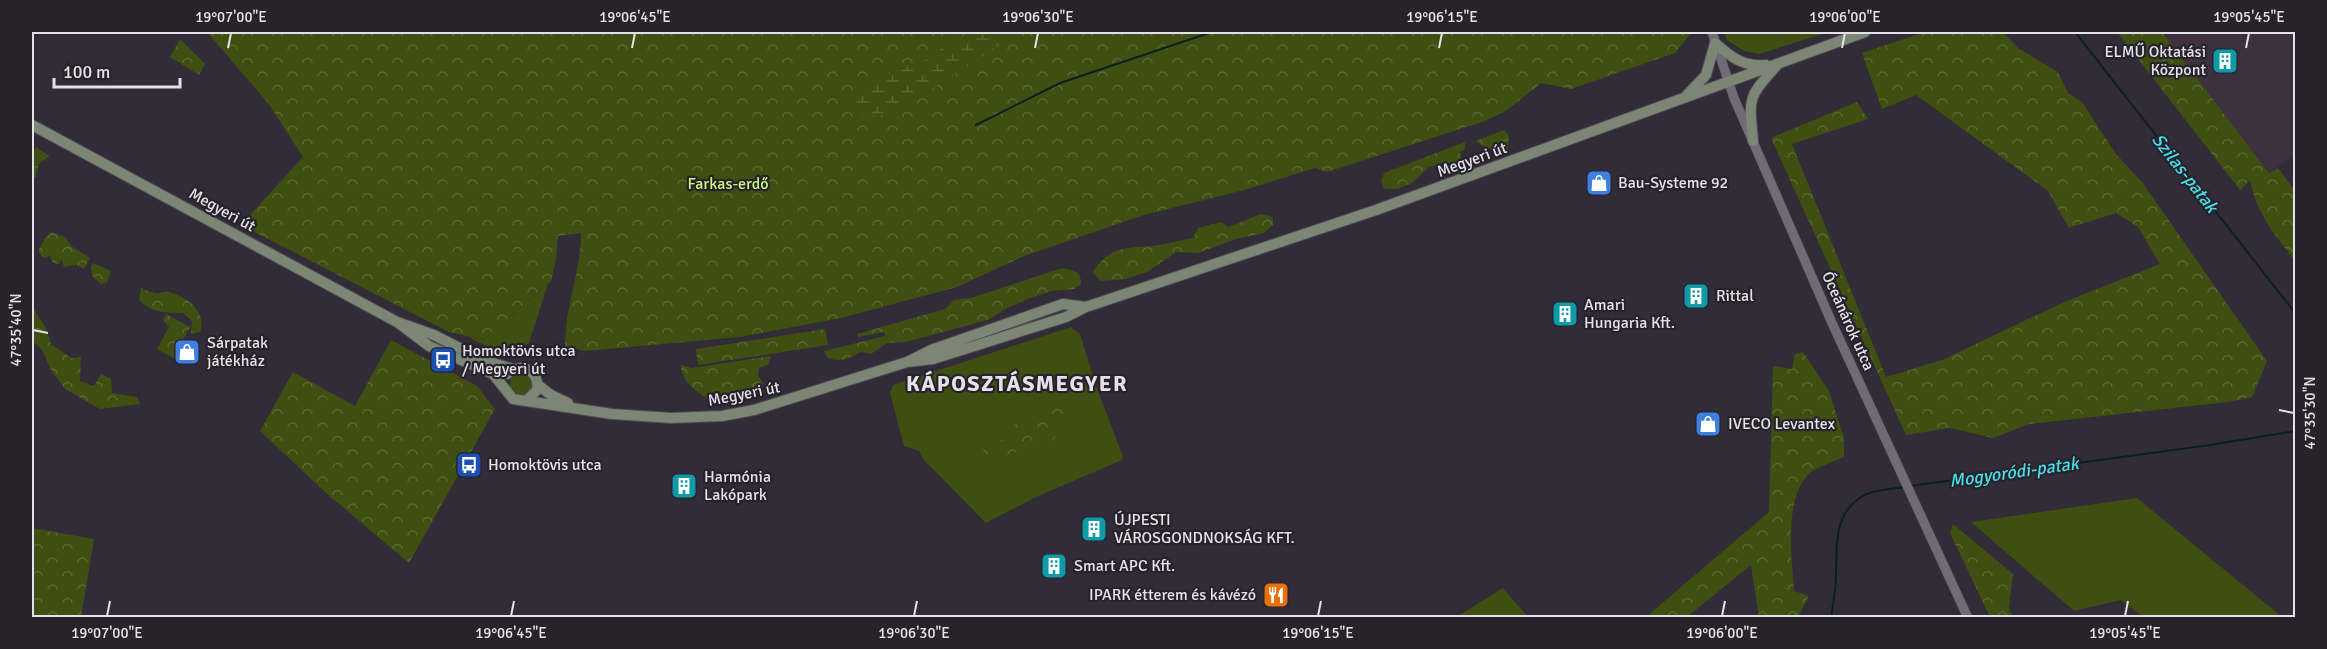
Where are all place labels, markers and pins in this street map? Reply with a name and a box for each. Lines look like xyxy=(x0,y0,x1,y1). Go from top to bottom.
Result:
place label: ELMŰ Oktatási Központ xyxy=(2104,42,2206,80)
building icon: ELMŰ Oktatási Központ xyxy=(2210,46,2240,76)
shop icon: Bau-Systeme 92 xyxy=(1584,168,1614,198)
place label: Bau-Systeme 92 xyxy=(1618,173,1728,193)
building icon: Rittal xyxy=(1681,281,1711,311)
place label: Rittal xyxy=(1716,286,1754,306)
place label: Amari Hungaria Kft. xyxy=(1584,295,1675,333)
building icon: Amari Hungaria Kft. xyxy=(1550,299,1580,329)
place label: Sárpatak játékház xyxy=(207,333,268,371)
shop icon: Sárpatak játékház xyxy=(172,337,202,367)
place label: Homoktövis utca / Megyeri út xyxy=(462,341,576,379)
bus stop icon: Homoktövis utca / Megyeri út xyxy=(428,345,458,375)
shop icon: IVECO Levantex xyxy=(1693,409,1723,439)
place label: IVECO Levantex xyxy=(1728,414,1836,434)
bus stop icon: Homoktövis utca xyxy=(454,450,484,480)
place label: Homoktövis utca xyxy=(488,455,602,475)
place label: Harmónia Lakópark xyxy=(704,467,771,505)
building icon: Harmónia Lakópark xyxy=(669,471,699,501)
place label: ÚJPESTI VÁROSGONDNOKSÁG KFT. xyxy=(1114,510,1295,548)
building icon: ÚJPESTI VÁROSGONDNOKSÁG KFT. xyxy=(1079,514,1109,544)
building icon: Smart APC Kft. xyxy=(1039,551,1069,581)
place label: Smart APC Kft. xyxy=(1074,556,1175,576)
restaurant icon: IPARK étterem és kávézó xyxy=(1261,580,1291,610)
place label: IPARK étterem és kávézó xyxy=(1089,585,1256,605)

